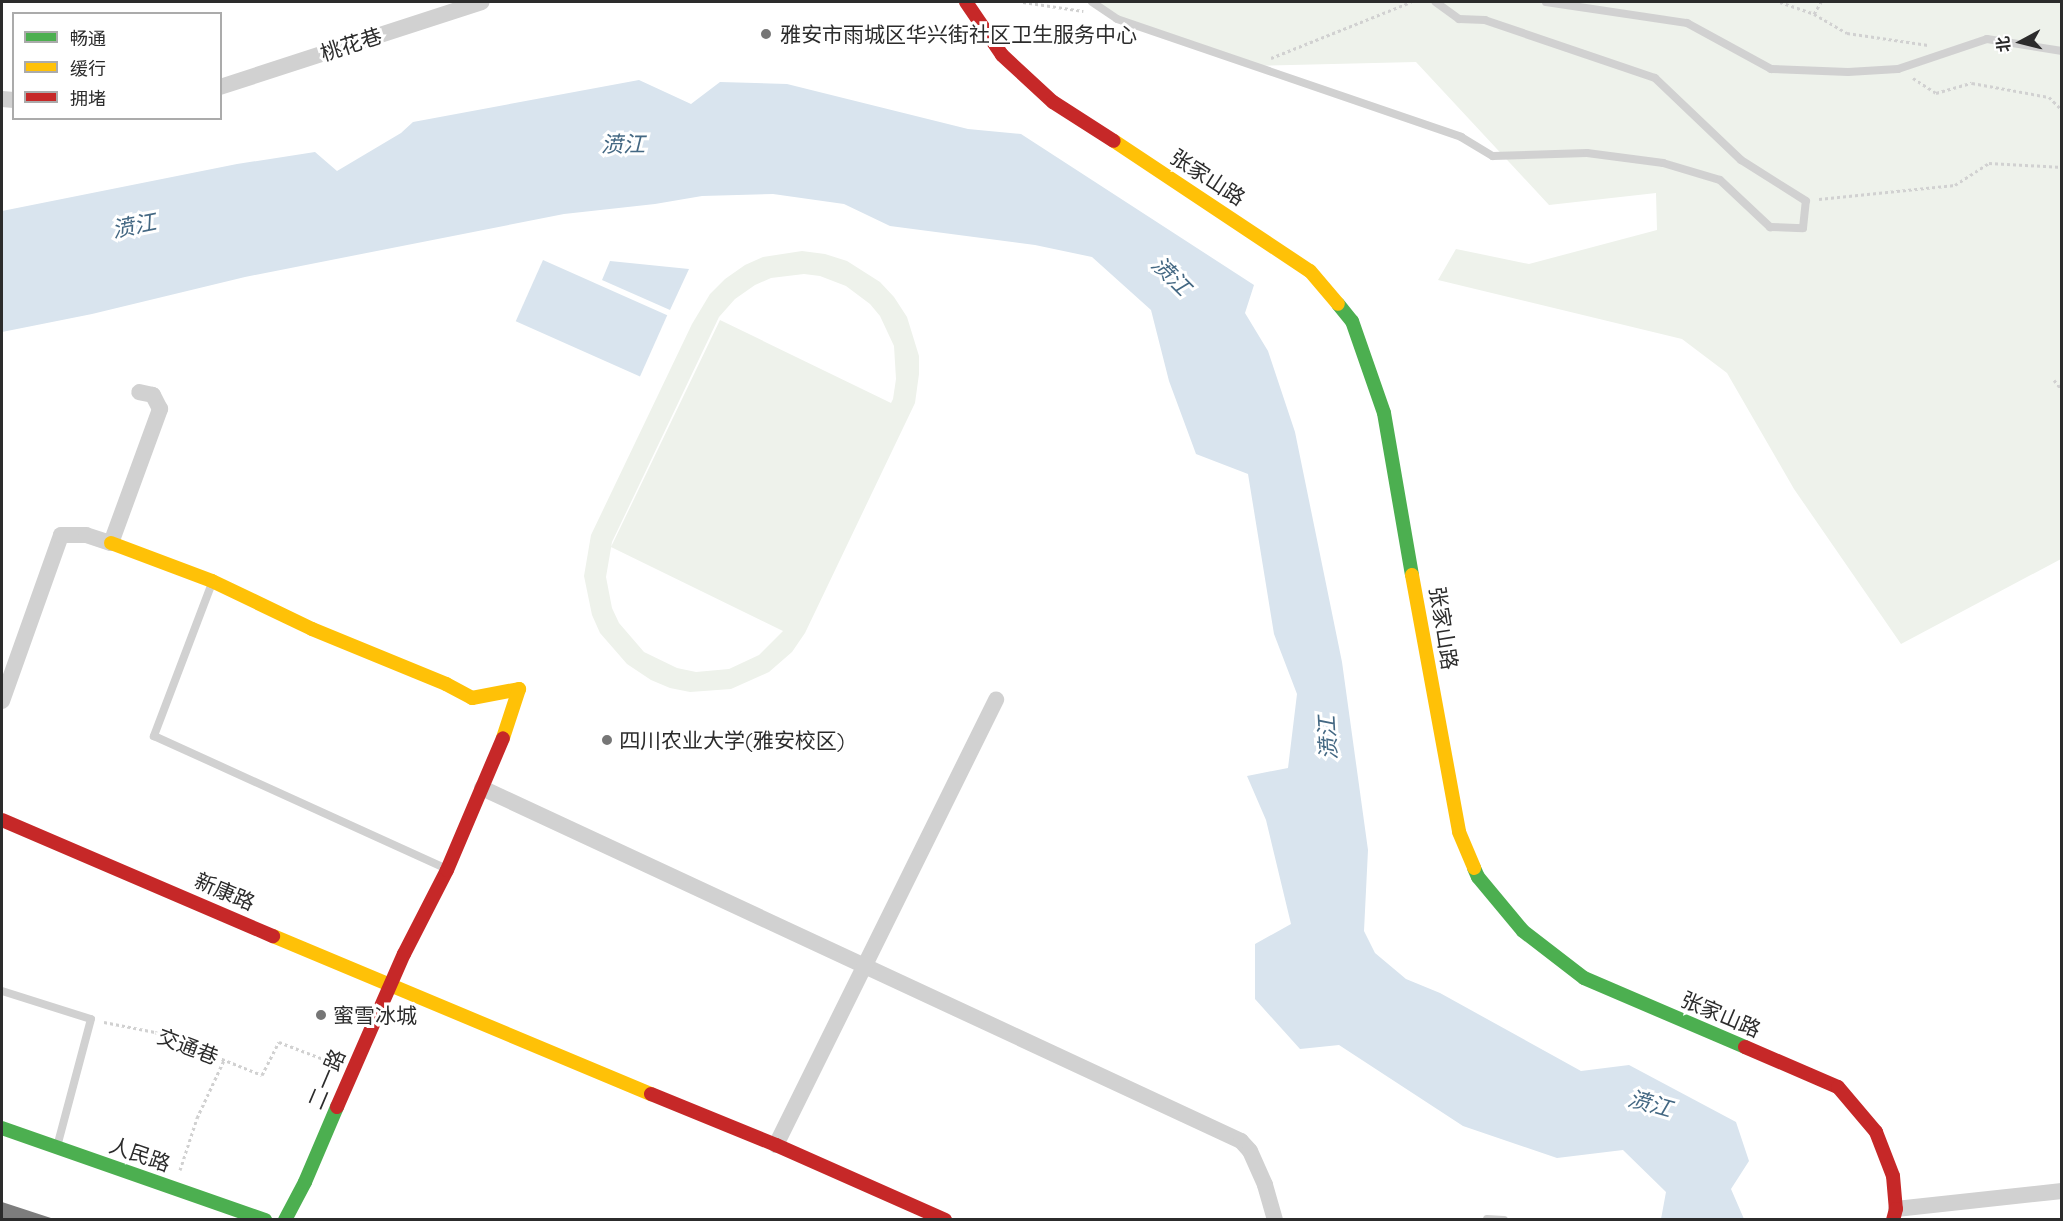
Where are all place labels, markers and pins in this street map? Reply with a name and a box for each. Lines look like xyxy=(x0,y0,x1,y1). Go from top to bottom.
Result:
place label: 雅安市雨城区华兴街社区卫生服务中心 xyxy=(780,21,1137,47)
marker: 雅安市雨城区华兴街社区卫生服务中心 xyxy=(757,25,775,43)
place label: 四川农业大学(雅安校区) xyxy=(619,727,845,753)
marker: 四川农业大学(雅安校区) xyxy=(600,733,614,747)
place label: 蜜雪冰城 xyxy=(333,1002,417,1028)
marker: 蜜雪冰城 xyxy=(314,1008,328,1022)

